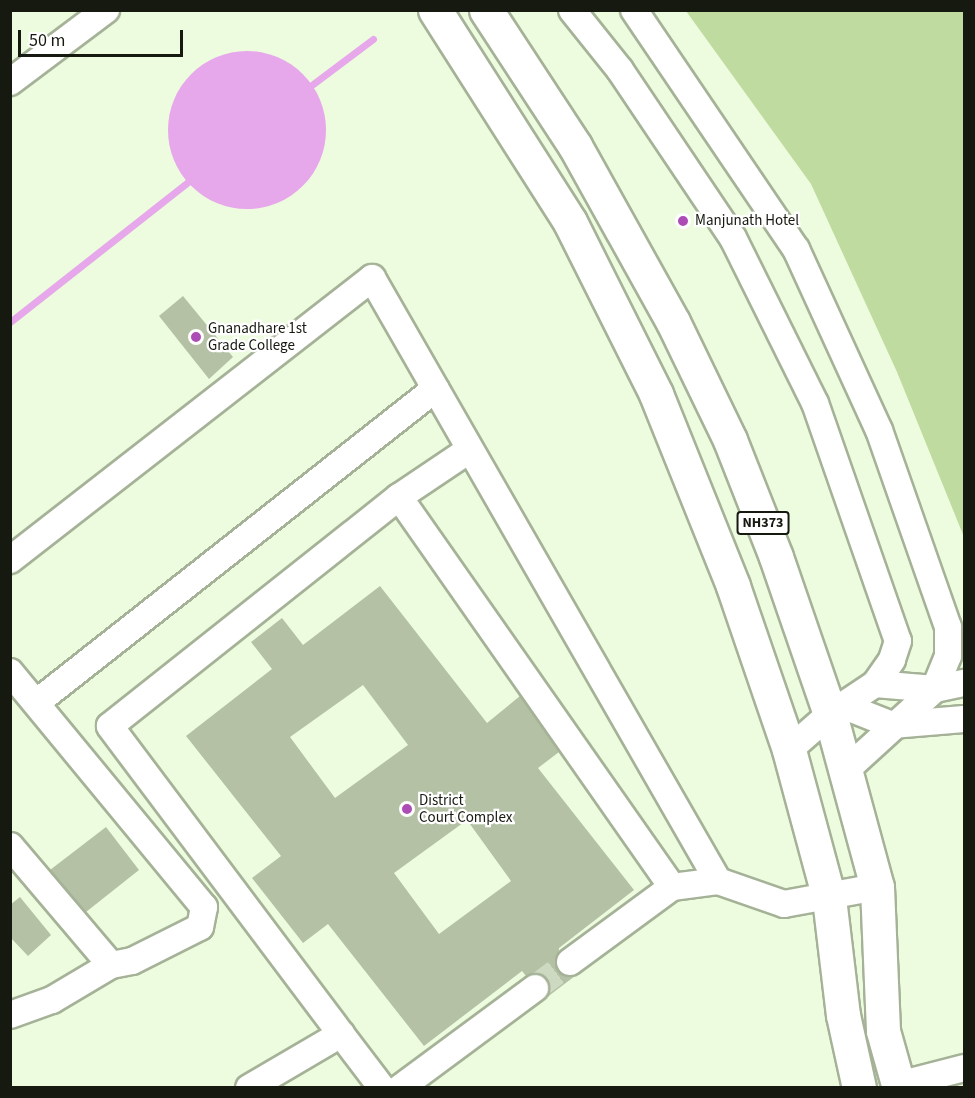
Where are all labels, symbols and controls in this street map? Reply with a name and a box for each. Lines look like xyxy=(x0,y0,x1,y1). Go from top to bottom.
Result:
scale bar xyxy=(21,18,186,56)
text: 50 m xyxy=(29,28,65,53)
place label: Manjunath Hotel xyxy=(695,212,799,230)
marker: Manjunath Hotel xyxy=(676,214,690,228)
place label: Gnanadhare 1st Grade College xyxy=(208,319,307,354)
marker: Gnanadhare 1st Grade College xyxy=(189,330,203,344)
road number: NH373 xyxy=(736,512,790,534)
place label: District Court Complex xyxy=(419,791,512,826)
marker: District Court Complex xyxy=(400,802,414,816)

